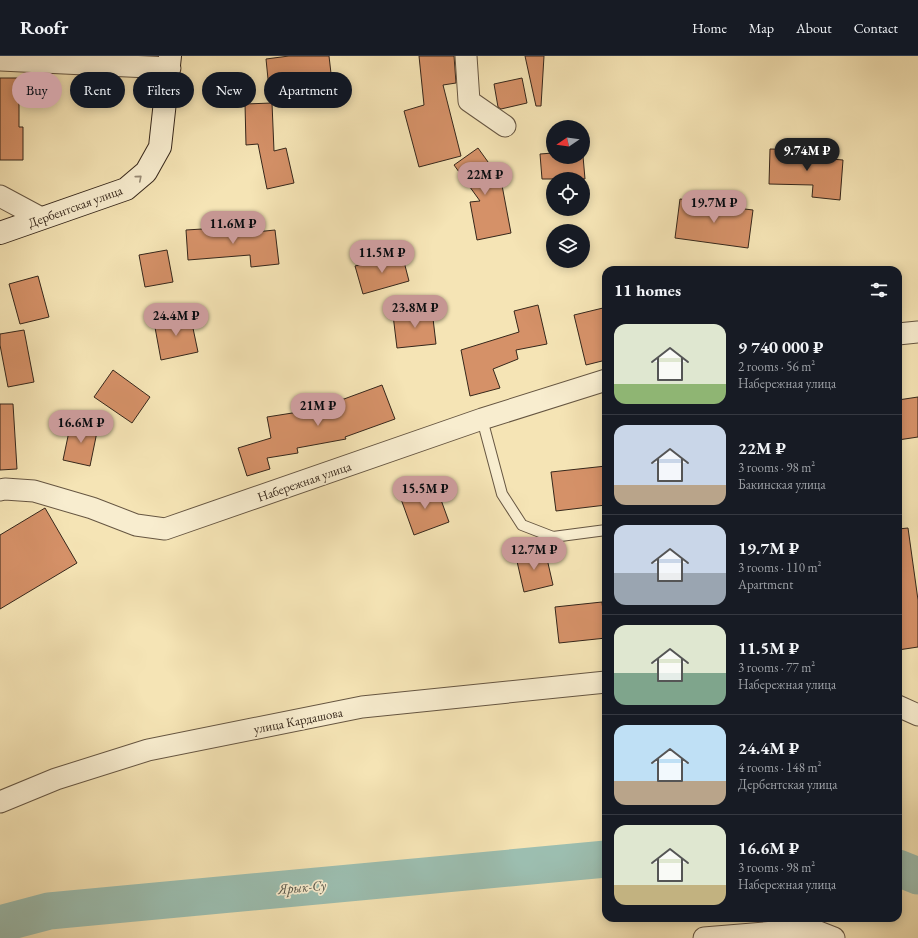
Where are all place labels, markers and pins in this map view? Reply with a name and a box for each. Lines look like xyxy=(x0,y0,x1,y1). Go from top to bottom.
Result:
pin: 9.74M ₽ xyxy=(770,138,844,172)
pin: 22M ₽ xyxy=(457,162,513,196)
pin: 19.7M ₽ xyxy=(677,190,751,224)
pin: 11.6M ₽ xyxy=(196,211,270,245)
pin: 11.5M ₽ xyxy=(345,240,419,274)
pin: 23.8M ₽ xyxy=(378,295,452,329)
pin: 24.4M ₽ xyxy=(139,303,213,337)
pin: 21M ₽ xyxy=(290,393,346,427)
pin: 16.6M ₽ xyxy=(44,410,118,444)
pin: 15.5M ₽ xyxy=(388,476,462,510)
pin: 12.7M ₽ xyxy=(497,537,571,571)

